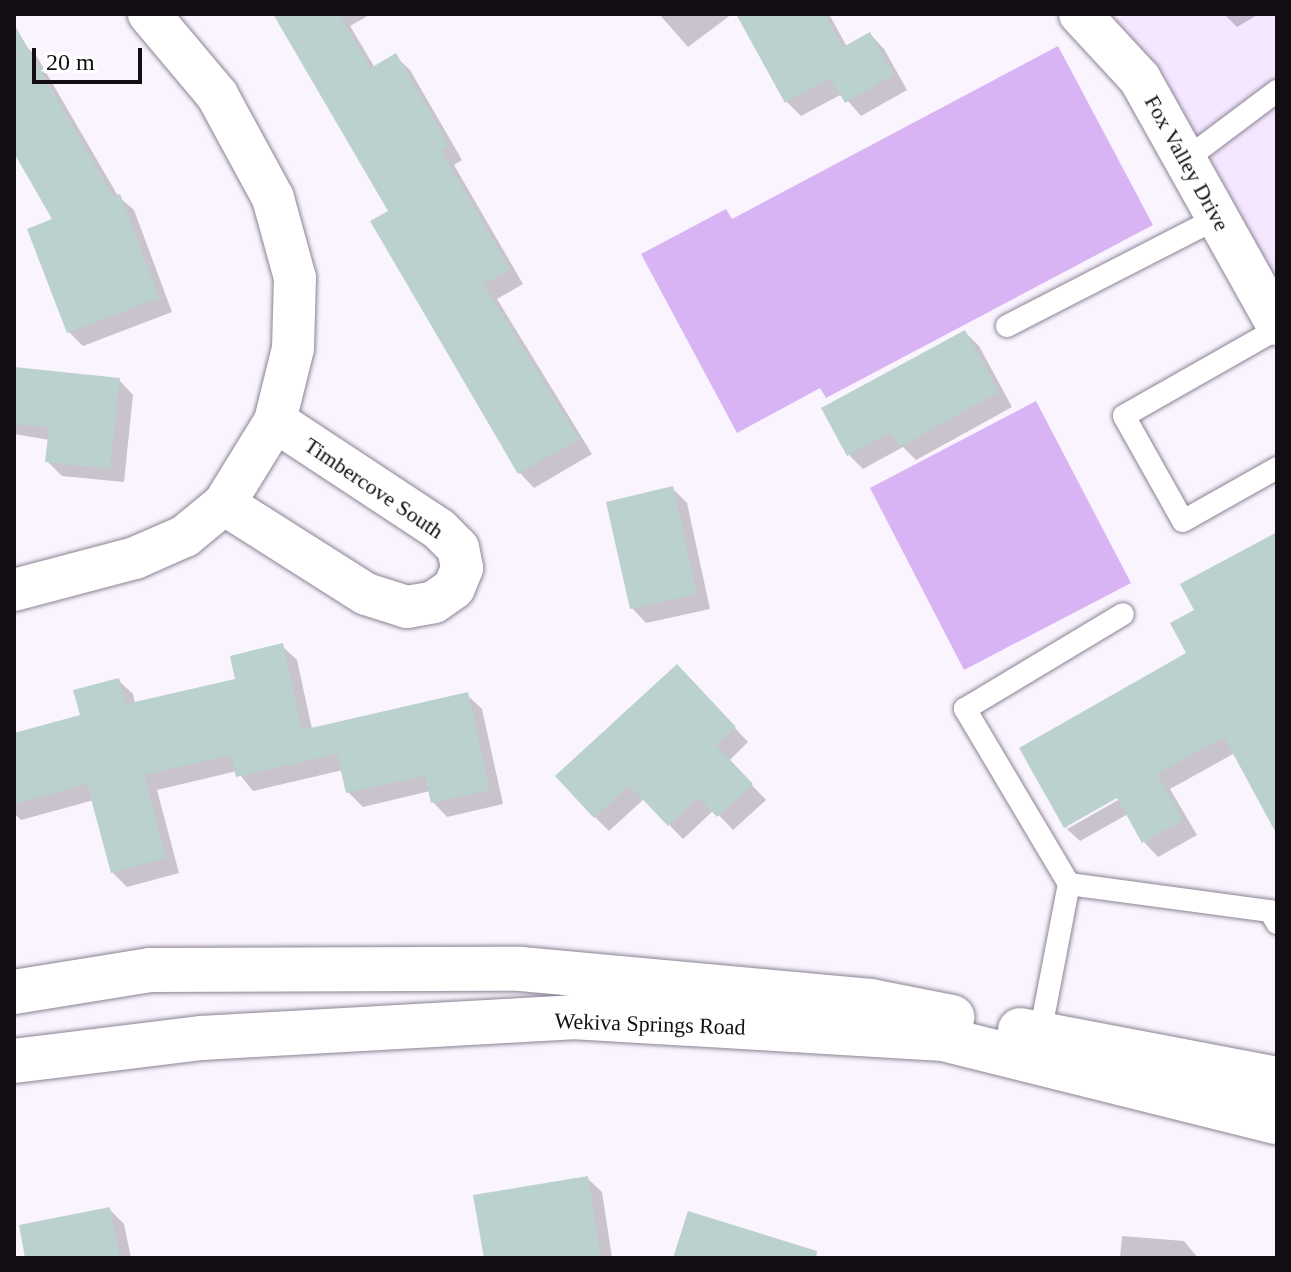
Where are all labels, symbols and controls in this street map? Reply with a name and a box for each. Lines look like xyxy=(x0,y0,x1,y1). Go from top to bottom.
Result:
scale bar xyxy=(36,32,146,82)
text: 20 m xyxy=(46,49,95,75)
street label: Fox Valley Drive xyxy=(1139,90,1235,236)
street label: Timbercove South xyxy=(299,432,449,544)
street label: Wekiva Springs Road xyxy=(554,1007,746,1041)

